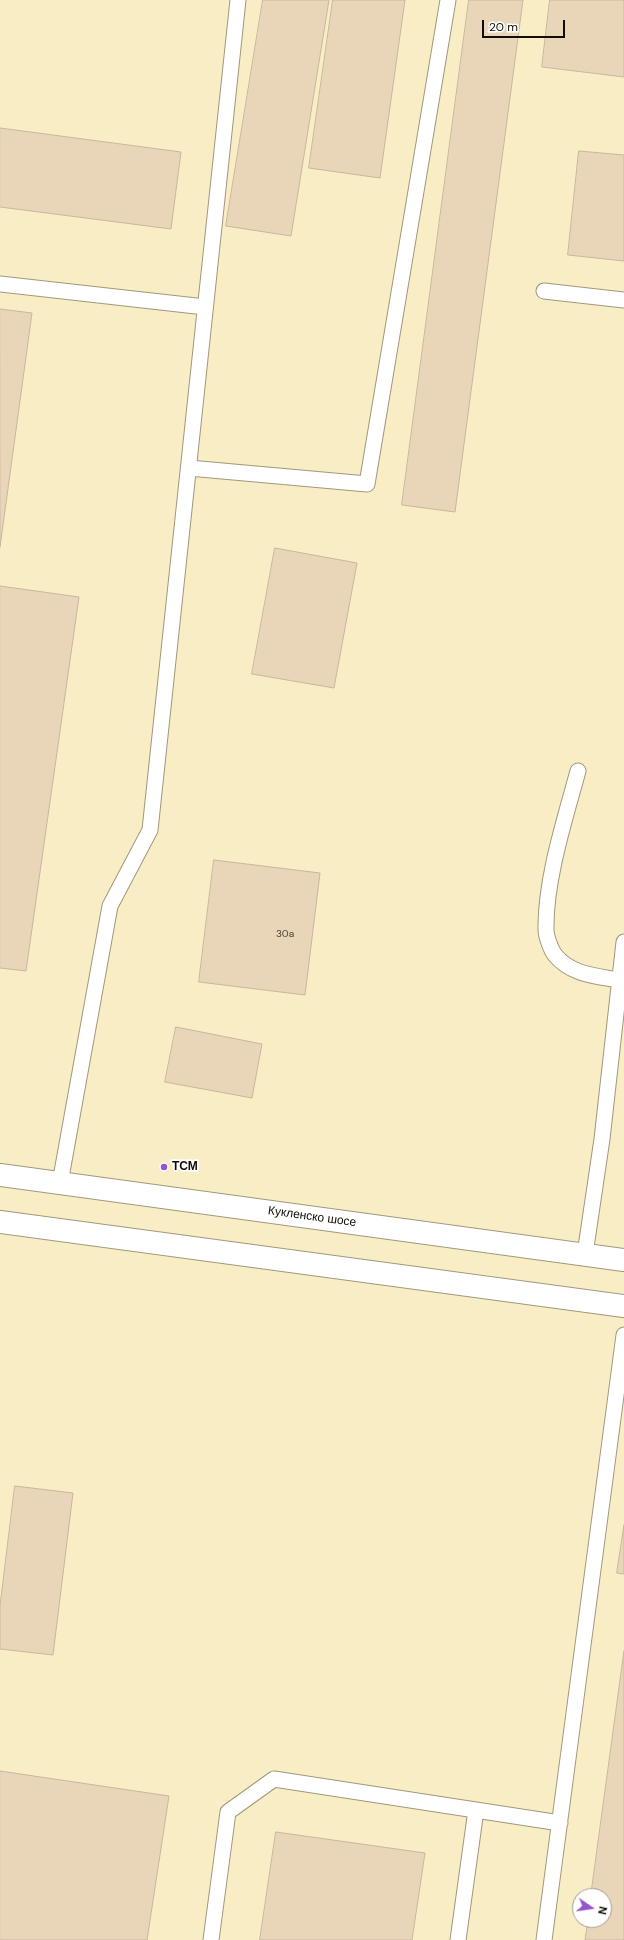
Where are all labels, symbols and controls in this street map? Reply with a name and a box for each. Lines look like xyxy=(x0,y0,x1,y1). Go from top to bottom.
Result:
scale bar xyxy=(484,12,567,38)
text: 20 m xyxy=(489,19,518,35)
house number: 30a xyxy=(276,928,294,940)
place label: ТСМ xyxy=(172,1160,198,1174)
marker: ТСМ xyxy=(159,1162,169,1172)
street label: Кукленско шосе xyxy=(267,1204,357,1230)
north arrow xyxy=(572,1888,612,1928)
text: N xyxy=(595,1905,610,1916)

